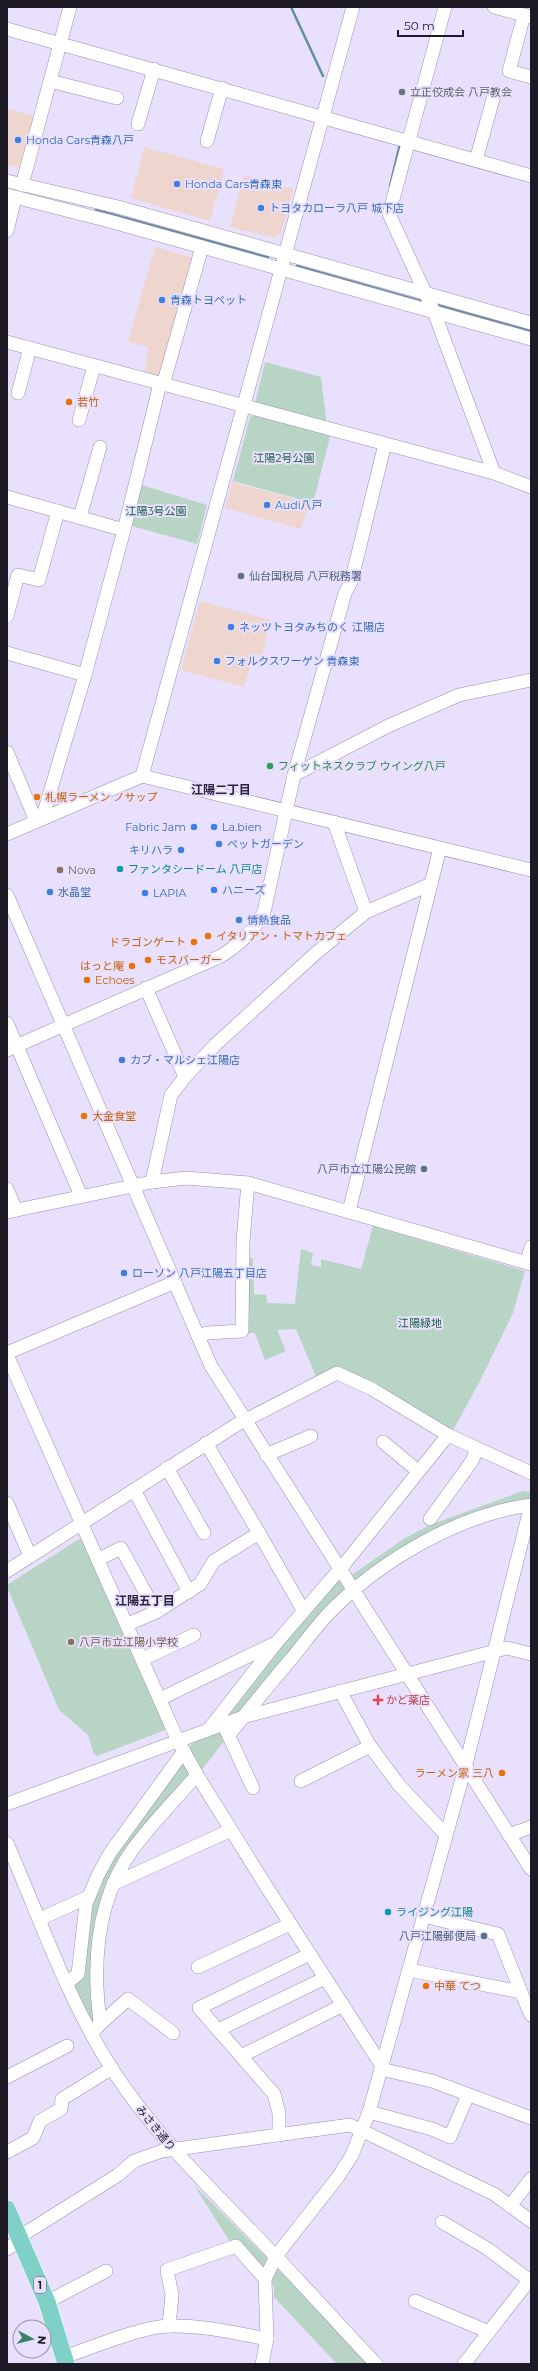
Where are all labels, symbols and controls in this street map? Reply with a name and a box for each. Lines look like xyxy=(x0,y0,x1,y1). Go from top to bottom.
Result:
scale bar xyxy=(398,12,463,38)
text: 50 m xyxy=(404,18,435,33)
place label: 立正佼成会 八戸教会 xyxy=(410,85,512,99)
marker: 立正佼成会 八戸教会 xyxy=(397,87,407,97)
place label: Honda Cars青森八戸 xyxy=(26,133,134,147)
marker: Honda Cars青森八戸 xyxy=(13,135,23,145)
place label: Honda Cars青森東 xyxy=(185,177,282,191)
marker: Honda Cars青森東 xyxy=(172,179,182,189)
place label: トヨタカローラ八戸 城下店 xyxy=(269,201,404,215)
marker: トヨタカローラ八戸 城下店 xyxy=(256,203,266,213)
place label: 青森トヨペット xyxy=(170,293,247,307)
marker: 青森トヨペット xyxy=(157,295,167,305)
place label: 若竹 xyxy=(77,395,99,409)
marker: 若竹 xyxy=(64,397,74,407)
park label: 江陽2号公園 xyxy=(253,451,315,465)
place label: Audi八戸 xyxy=(275,498,323,512)
marker: Audi八戸 xyxy=(262,500,272,510)
park label: 江陽3号公園 xyxy=(125,504,187,518)
place label: 仙台国税局 八戸税務署 xyxy=(249,569,362,583)
marker: 仙台国税局 八戸税務署 xyxy=(236,571,246,581)
place label: ネッツトヨタみちのく 江陽店 xyxy=(239,620,385,634)
marker: ネッツトヨタみちのく 江陽店 xyxy=(226,622,236,632)
place label: フォルクスワーゲン 青森東 xyxy=(225,654,360,668)
marker: フォルクスワーゲン 青森東 xyxy=(212,656,222,666)
place label: フィットネスクラブ ウイング八戸 xyxy=(278,759,446,773)
marker: フィットネスクラブ ウイング八戸 xyxy=(265,761,275,771)
district label: 江陽二丁目 xyxy=(191,782,251,797)
place label: 札幌ラーメン ノサップ xyxy=(45,790,157,804)
marker: 札幌ラーメン ノサップ xyxy=(32,792,42,802)
place label: Fabric Jam xyxy=(125,820,186,834)
place label: La.bien xyxy=(222,820,262,834)
marker: Fabric Jam xyxy=(189,822,199,832)
marker: La.bien xyxy=(209,822,219,832)
place label: ペットガーデン xyxy=(227,837,304,851)
marker: ペットガーデン xyxy=(214,839,224,849)
place label: キリハラ xyxy=(129,843,173,857)
marker: キリハラ xyxy=(176,845,186,855)
place label: ファンタシードーム 八戸店 xyxy=(128,862,263,876)
place label: Nova xyxy=(68,863,96,877)
marker: ファンタシードーム 八戸店 xyxy=(115,864,125,874)
marker: Nova xyxy=(55,865,65,875)
place label: ハニーズ xyxy=(222,883,265,897)
place label: 水晶堂 xyxy=(58,885,91,899)
marker: ハニーズ xyxy=(209,885,219,895)
place label: LAPIA xyxy=(153,886,186,900)
marker: 水晶堂 xyxy=(45,887,55,897)
marker: LAPIA xyxy=(140,888,150,898)
place label: 情熱食品 xyxy=(247,913,291,927)
marker: 情熱食品 xyxy=(234,915,244,925)
place label: イタリアン・トマトカフェ xyxy=(216,929,347,943)
marker: イタリアン・トマトカフェ xyxy=(203,931,213,941)
place label: ドラゴンゲート xyxy=(109,935,186,949)
marker: ドラゴンゲート xyxy=(189,937,199,947)
place label: モスバーガー xyxy=(156,953,222,967)
marker: モスバーガー xyxy=(143,955,153,965)
place label: はっと庵 xyxy=(80,959,124,973)
marker: はっと庵 xyxy=(127,961,137,971)
place label: Echoes xyxy=(95,973,135,987)
marker: Echoes xyxy=(82,975,92,985)
place label: カブ・マルシェ江陽店 xyxy=(130,1053,240,1067)
marker: カブ・マルシェ江陽店 xyxy=(117,1055,127,1065)
place label: 大金食堂 xyxy=(92,1109,136,1123)
marker: 大金食堂 xyxy=(79,1111,89,1121)
place label: 八戸市立江陽公民館 xyxy=(317,1162,416,1176)
marker: 八戸市立江陽公民館 xyxy=(419,1164,429,1174)
place label: ローソン 八戸江陽五丁目店 xyxy=(132,1266,267,1280)
marker: ローソン 八戸江陽五丁目店 xyxy=(119,1268,129,1278)
park label: 江陽緑地 xyxy=(398,1316,442,1330)
district label: 江陽五丁目 xyxy=(115,1593,175,1608)
place label: 八戸市立江陽小学校 xyxy=(79,1635,178,1649)
marker: 八戸市立江陽小学校 xyxy=(66,1637,76,1647)
place label: かど薬店 xyxy=(386,1693,430,1707)
marker: かど薬店 xyxy=(373,1695,383,1705)
place label: ラーメン家 三八 xyxy=(415,1766,494,1780)
marker: ラーメン家 三八 xyxy=(497,1768,507,1778)
place label: ライジング江陽 xyxy=(396,1905,473,1919)
marker: ライジング江陽 xyxy=(383,1907,393,1917)
place label: 八戸江陽郵便局 xyxy=(399,1929,476,1943)
marker: 八戸江陽郵便局 xyxy=(479,1931,489,1941)
place label: 中華 てつ xyxy=(434,1979,481,1993)
marker: 中華 てつ xyxy=(421,1981,431,1991)
street label: みさき通り xyxy=(133,2102,179,2154)
road number: 1 xyxy=(34,2277,46,2293)
north arrow xyxy=(12,2319,52,2359)
text: N xyxy=(34,2335,49,2345)

